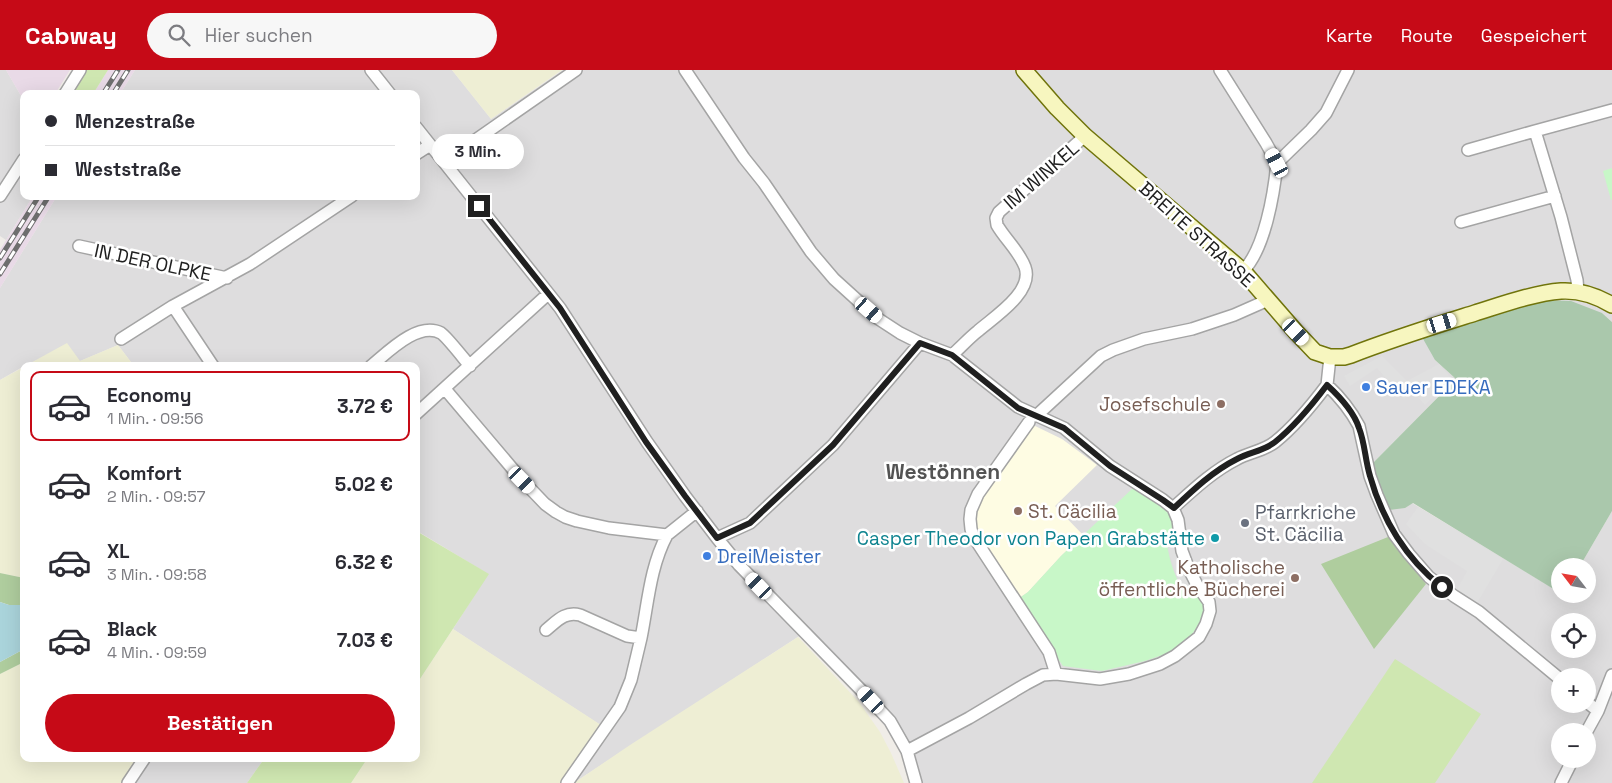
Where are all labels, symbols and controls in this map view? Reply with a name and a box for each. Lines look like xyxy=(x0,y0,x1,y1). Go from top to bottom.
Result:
search box xyxy=(147,13,497,58)
text: Cabway xyxy=(25,20,117,51)
icon: search xyxy=(165,21,193,49)
text: Hier suchen xyxy=(205,23,313,48)
text: Karte xyxy=(1326,24,1373,47)
text: Route xyxy=(1401,24,1453,47)
text: Gespeichert xyxy=(1481,24,1587,47)
text: Menzestraße xyxy=(75,109,195,134)
callout: 3 Min. xyxy=(433,134,525,168)
street label: IM WINKEL xyxy=(998,136,1084,215)
text: 3 Min. xyxy=(455,141,501,162)
car xyxy=(1263,146,1290,180)
text: Weststraße xyxy=(75,157,181,182)
street label: BREITE STRASSE xyxy=(1134,176,1260,293)
route end xyxy=(468,195,490,217)
street label: IN DER OLPKE xyxy=(92,238,214,287)
car xyxy=(852,294,885,326)
car xyxy=(1425,311,1458,335)
car xyxy=(1280,316,1311,348)
place label: Sauer EDEKA xyxy=(1376,375,1491,400)
marker: Sauer EDEKA xyxy=(1360,381,1372,393)
text: Economy xyxy=(107,383,191,408)
icon: car xyxy=(47,384,92,429)
place label: Josefschule xyxy=(1099,392,1211,417)
text: 3.72 € xyxy=(337,394,393,419)
marker: Josefschule xyxy=(1215,398,1227,410)
text: 1 Min. · 09:56 xyxy=(107,408,204,429)
district label: Westönnen xyxy=(886,458,1000,485)
text: Komfort xyxy=(107,461,182,486)
icon: car xyxy=(47,462,92,507)
car xyxy=(506,464,537,496)
text: 5.02 € xyxy=(335,472,393,497)
text: 2 Min. · 09:57 xyxy=(107,486,206,507)
place label: St. Cäcilia xyxy=(1028,499,1117,524)
place label: Pfarrkriche St. Cäcilia xyxy=(1255,500,1356,547)
marker: St. Cäcilia xyxy=(1012,505,1024,517)
marker: Pfarrkriche St. Cäcilia xyxy=(1239,517,1251,529)
place label: Casper Theodor von Papen Grabstätte xyxy=(857,526,1205,551)
marker: Casper Theodor von Papen Grabstätte xyxy=(1209,532,1221,544)
text: XL xyxy=(107,539,130,564)
icon: car xyxy=(47,540,92,585)
place label: DreiMeister xyxy=(717,544,821,569)
text: 6.32 € xyxy=(335,550,393,575)
marker: DreiMeister xyxy=(701,550,713,562)
place label: Katholische öffentliche Bücherei xyxy=(1099,555,1285,602)
north arrow xyxy=(1551,558,1596,602)
map controls xyxy=(1551,558,1596,768)
text: 3 Min. · 09:58 xyxy=(107,564,207,585)
car xyxy=(743,570,774,602)
marker: Katholische öffentliche Bücherei xyxy=(1289,572,1301,584)
route start xyxy=(1431,576,1453,598)
button: locate xyxy=(1551,613,1596,658)
text: Black xyxy=(107,617,157,642)
icon: car xyxy=(47,618,92,663)
text: 7.03 € xyxy=(337,628,393,653)
text: 4 Min. · 09:59 xyxy=(107,642,207,663)
button: + xyxy=(1551,668,1596,713)
car xyxy=(855,684,886,716)
button: Bestätigen xyxy=(45,694,395,752)
button: − xyxy=(1551,723,1596,768)

